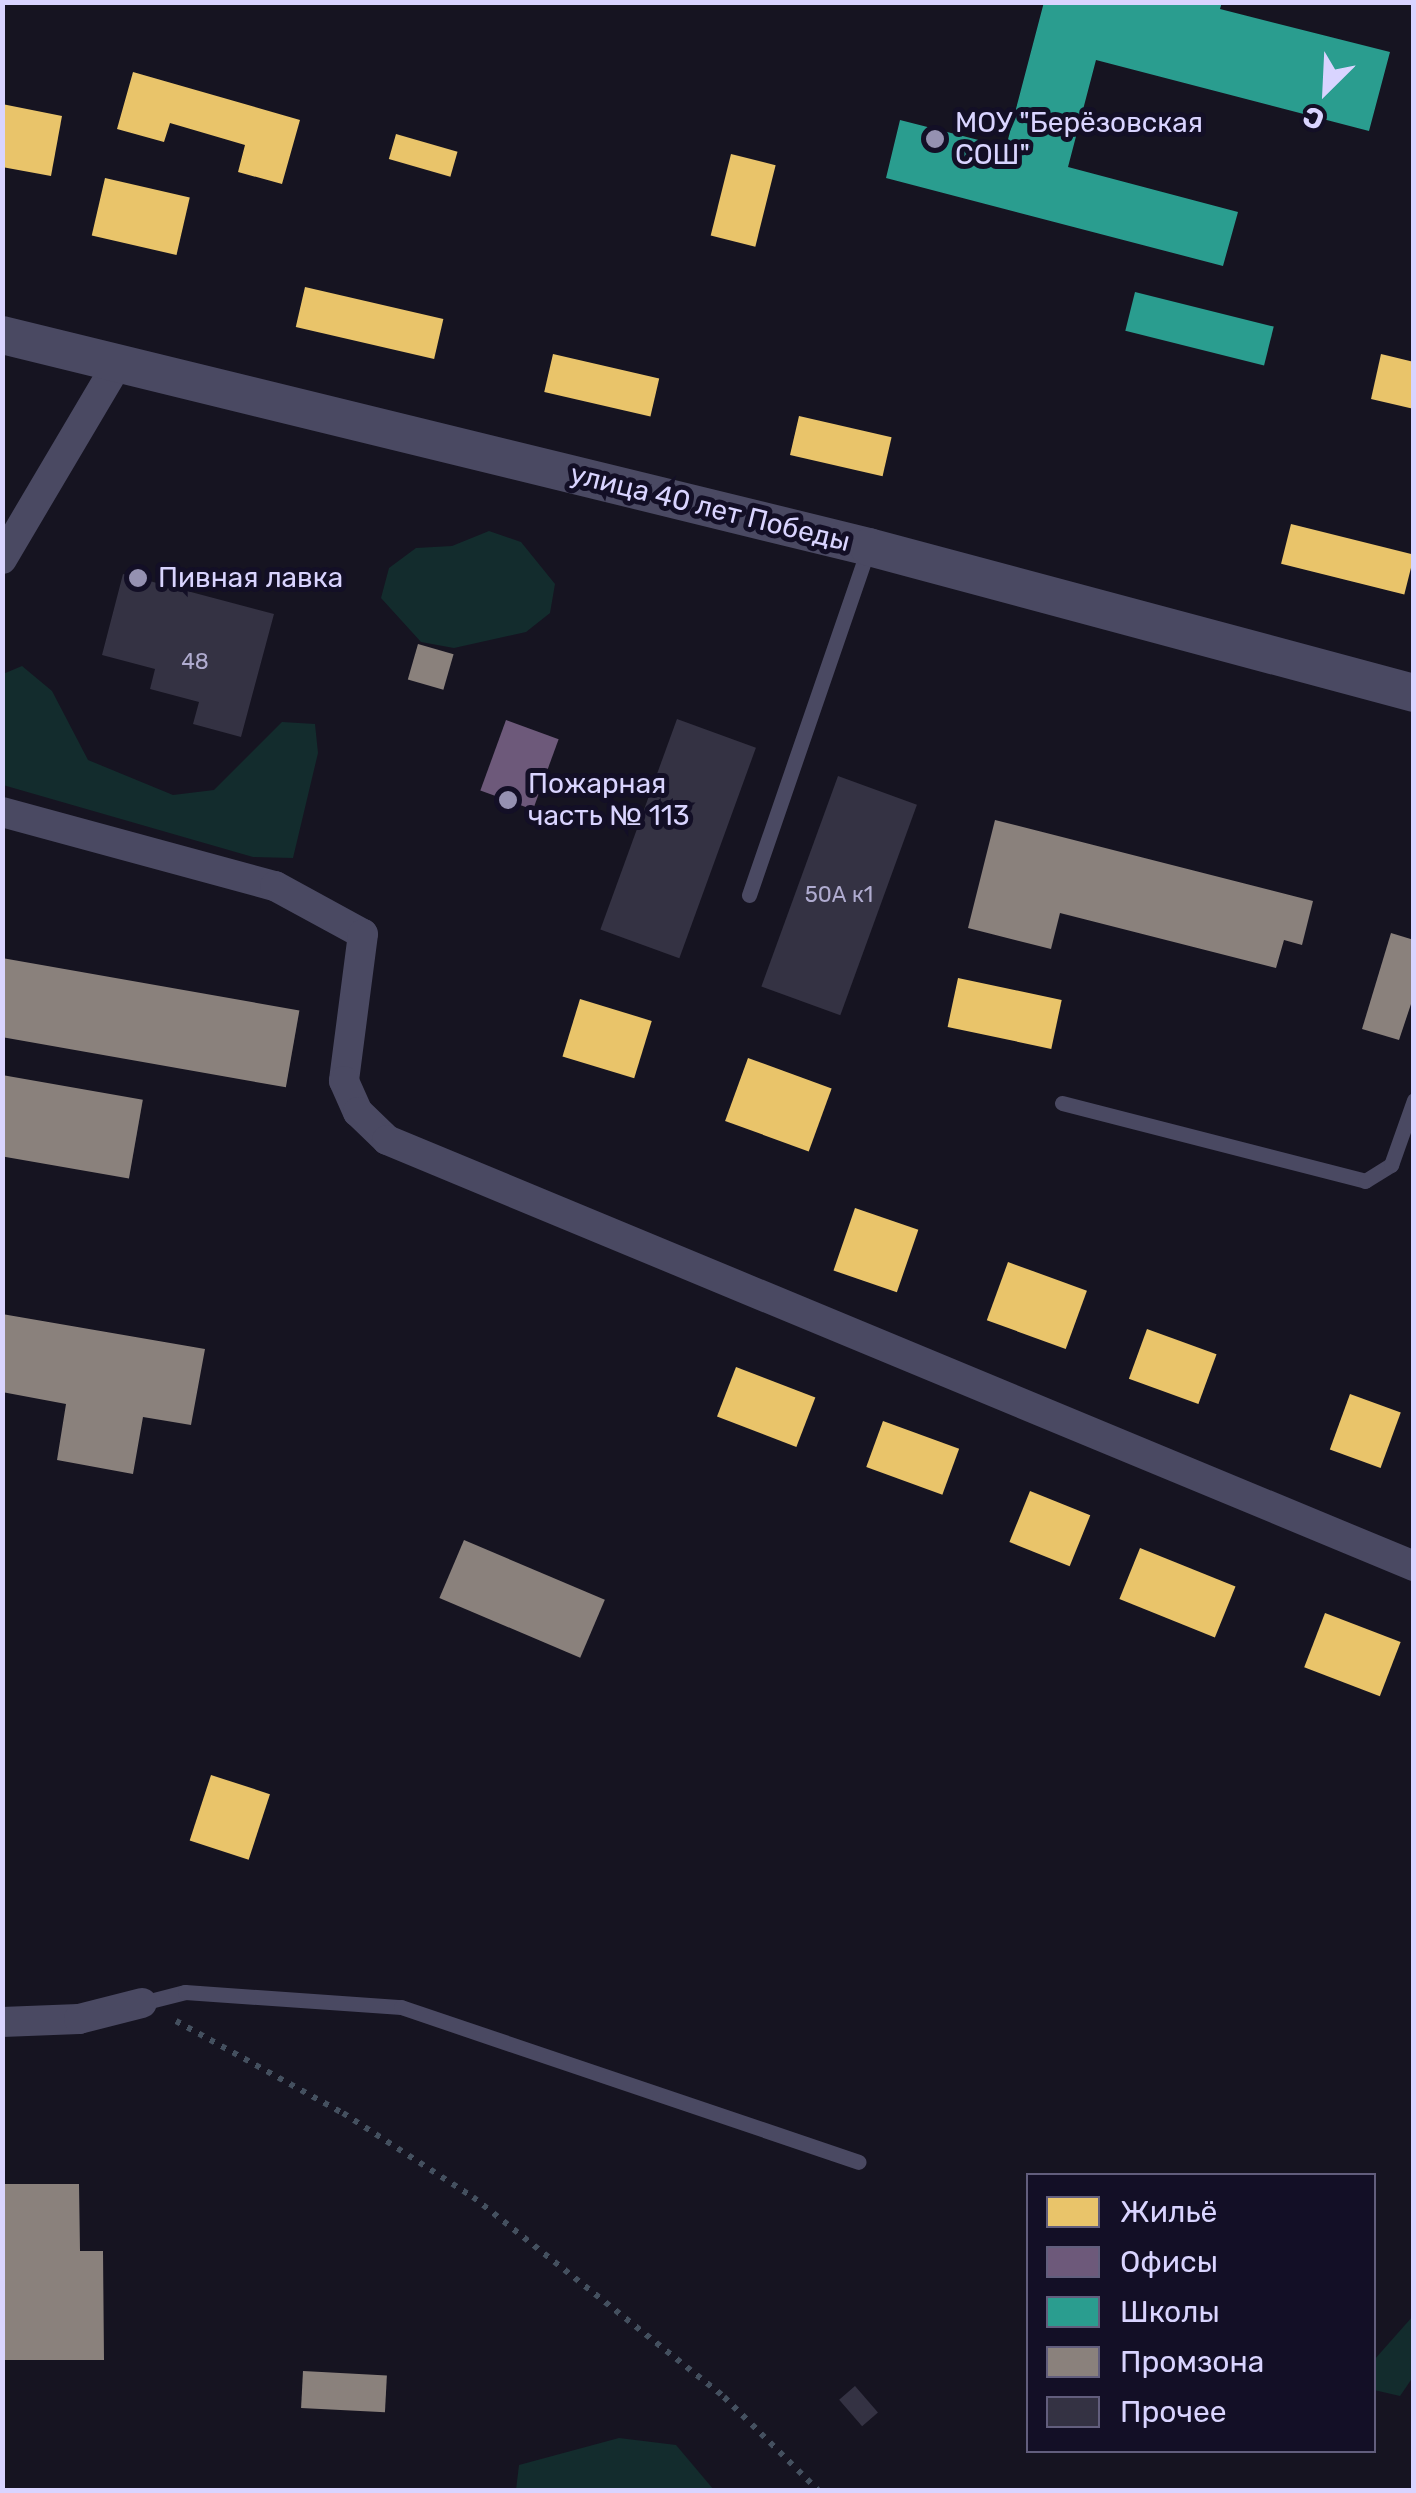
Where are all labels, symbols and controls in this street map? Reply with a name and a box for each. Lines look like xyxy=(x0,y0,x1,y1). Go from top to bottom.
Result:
north arrow xyxy=(1276,40,1376,140)
text: С xyxy=(1298,99,1329,137)
place label: МОУ "Берёзовская СОШ" xyxy=(955,106,1203,172)
marker: МОУ "Берёзовская СОШ" xyxy=(924,128,946,150)
street label: улица 40 лет Победы xyxy=(567,457,853,559)
place label: Пивная лавка xyxy=(158,561,343,595)
marker: Пивная лавка xyxy=(127,567,149,589)
house number: 48 xyxy=(181,649,209,675)
place label: Пожарная часть № 113 xyxy=(528,767,690,833)
marker: Пожарная часть № 113 xyxy=(497,789,519,811)
house number: 50А к1 xyxy=(805,882,873,908)
legend xyxy=(1026,2173,1376,2453)
text: Жильё xyxy=(1120,2194,1217,2230)
text: Офисы xyxy=(1120,2244,1218,2280)
text: Школы xyxy=(1120,2294,1220,2330)
text: Промзона xyxy=(1120,2344,1264,2380)
text: Прочее xyxy=(1120,2394,1227,2430)

